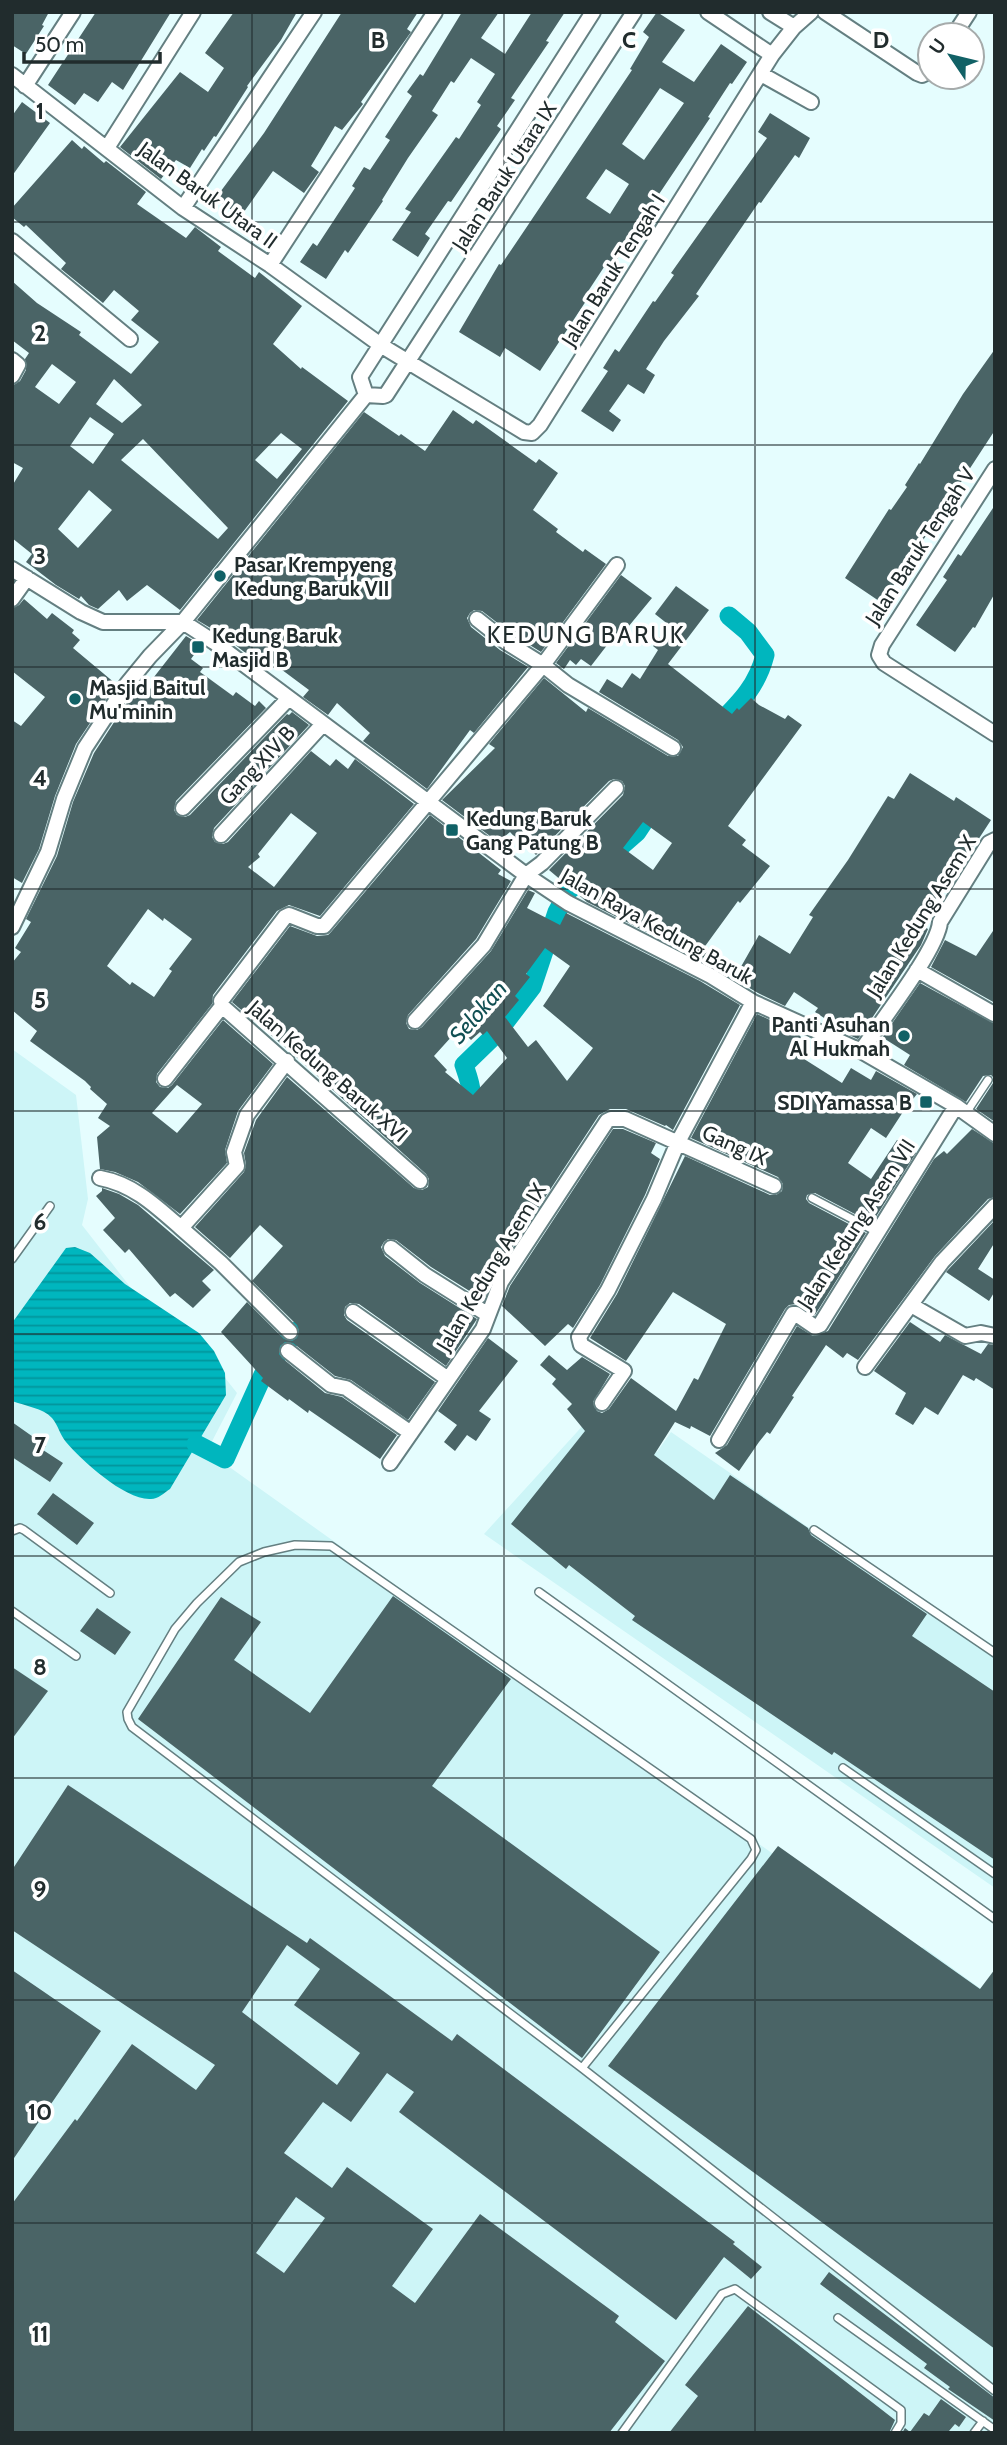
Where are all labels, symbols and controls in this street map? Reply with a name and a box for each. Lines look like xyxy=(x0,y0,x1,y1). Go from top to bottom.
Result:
scale bar xyxy=(24,21,161,65)
north arrow xyxy=(916,21,986,91)
text: B xyxy=(371,26,385,54)
text: C xyxy=(622,26,636,54)
text: D xyxy=(873,26,889,54)
text: 50 m xyxy=(35,32,84,57)
text: U xyxy=(924,34,951,59)
street label: Jalan Baruk Utara IX xyxy=(446,96,562,256)
text: 1 xyxy=(36,97,44,125)
street label: Jalan Baruk Utara II xyxy=(133,136,282,254)
street label: Jalan Baruk Tengah I xyxy=(555,189,670,352)
text: 2 xyxy=(34,319,46,347)
street label: Jalan Baruk Tengah V xyxy=(859,462,980,630)
text: 3 xyxy=(34,542,46,570)
place label: Pasar Krempyeng Kedung Baruk VII xyxy=(234,552,393,601)
marker: Pasar Krempyeng Kedung Baruk VII xyxy=(212,568,228,584)
district label: KEDUNG BARUK xyxy=(487,620,685,649)
place label: Kedung Baruk Masjid B xyxy=(212,623,339,672)
marker: Kedung Baruk Masjid B xyxy=(190,639,206,655)
place label: Masjid Baitul Mu'minin xyxy=(89,675,206,724)
marker: Masjid Baitul Mu'minin xyxy=(67,691,83,707)
street label: Gang XIV B xyxy=(214,720,300,810)
text: 4 xyxy=(33,764,47,792)
place label: Kedung Baruk Gang Patung B xyxy=(466,806,599,855)
marker: Kedung Baruk Gang Patung B xyxy=(444,822,460,838)
street label: Jalan Kedung Asem X xyxy=(861,830,981,1002)
street label: Jalan Raya Kedung Baruk xyxy=(556,862,758,989)
water label: Selokan xyxy=(443,975,513,1049)
text: 5 xyxy=(34,986,46,1014)
street label: Jalan Kedung Baruk XVI xyxy=(242,994,413,1147)
place label: Panti Asuhan Al Hukmah xyxy=(772,1012,890,1061)
marker: Panti Asuhan Al Hukmah xyxy=(896,1028,912,1044)
place label: SDI Yamassa B xyxy=(777,1090,912,1115)
marker: SDI Yamassa B xyxy=(918,1094,934,1110)
street label: Gang IX xyxy=(698,1120,772,1171)
street label: Jalan Kedung Asem VII xyxy=(791,1134,920,1314)
street label: Jalan Kedung Asem IX xyxy=(430,1178,551,1356)
text: 6 xyxy=(34,1208,46,1236)
text: 7 xyxy=(34,1431,46,1459)
text: 8 xyxy=(33,1653,47,1681)
text: 9 xyxy=(34,1875,46,1903)
text: 10 xyxy=(28,2098,52,2126)
text: 11 xyxy=(32,2320,48,2348)

